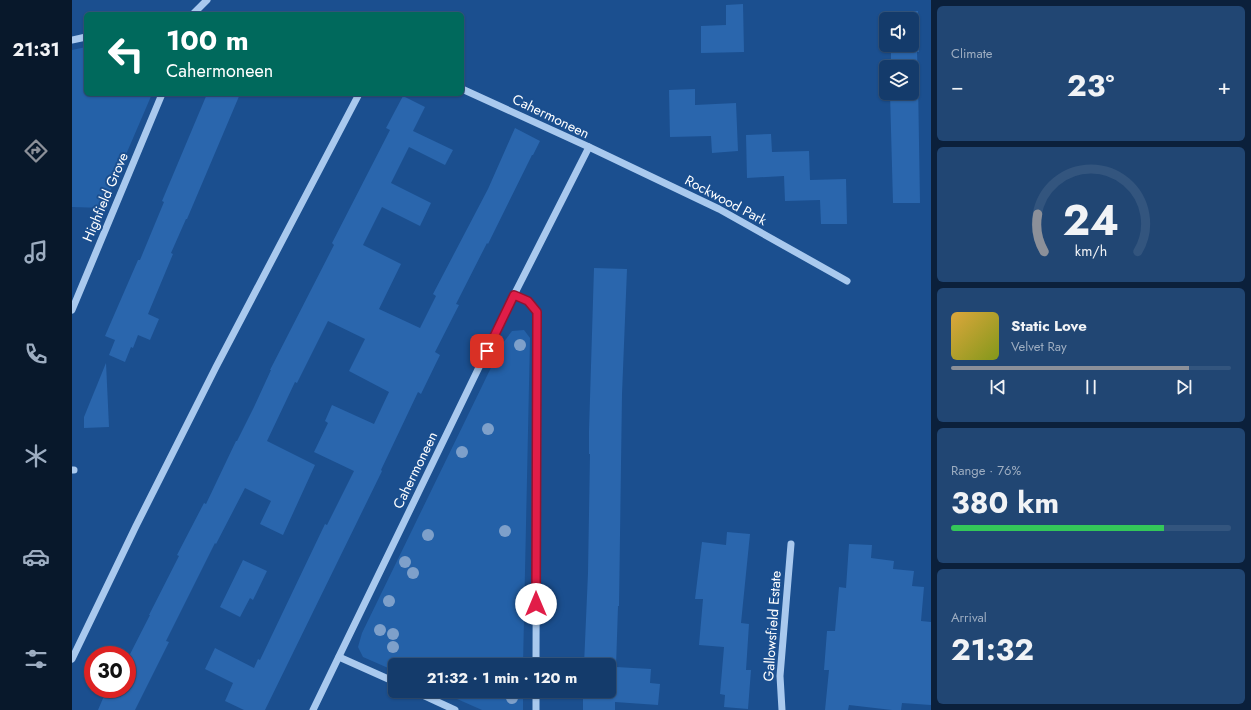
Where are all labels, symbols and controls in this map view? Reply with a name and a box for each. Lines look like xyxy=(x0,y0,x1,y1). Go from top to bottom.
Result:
map controls xyxy=(879,12,919,100)
button: sound xyxy=(879,12,919,52)
text: 100 m xyxy=(166,20,249,61)
icon: left xyxy=(100,28,152,80)
text: 21:31 xyxy=(12,37,60,63)
text: Climate xyxy=(951,44,992,63)
text: Cahermoneen xyxy=(166,58,273,84)
button: layers xyxy=(879,60,919,100)
text: 23° xyxy=(1067,64,1114,107)
text: − xyxy=(951,70,964,102)
text: + xyxy=(1217,70,1231,102)
street label: Cahermoneen xyxy=(509,89,593,143)
icon: directions xyxy=(22,137,50,165)
street label: Highfield Grove xyxy=(77,149,133,245)
street label: Rockwood Park xyxy=(681,170,771,230)
text: 24 xyxy=(1063,190,1119,251)
icon: music xyxy=(22,238,50,266)
text: km/h xyxy=(1075,241,1107,261)
text: Static Love xyxy=(1011,315,1087,337)
pin xyxy=(470,334,504,368)
text: Velvet Ray xyxy=(1011,337,1067,356)
icon: phone xyxy=(22,340,50,368)
icon: arrive xyxy=(476,340,498,362)
icon: previous xyxy=(987,376,1009,398)
icon: pause xyxy=(1080,376,1102,398)
icon: next xyxy=(1173,376,1195,398)
street label: Cahermoneen xyxy=(388,428,442,512)
icon: climate xyxy=(22,442,50,470)
text: Range · 76% xyxy=(951,461,1021,480)
text: 380 km xyxy=(951,481,1059,524)
icon: car xyxy=(22,543,50,571)
street label: Gallowsfield Estate xyxy=(758,570,786,682)
position arrow xyxy=(515,583,557,625)
text: Arrival xyxy=(951,608,987,627)
text: 21:32 xyxy=(951,628,1034,671)
icon: filters xyxy=(22,645,50,673)
speed limit sign: 30 xyxy=(84,646,136,698)
text: 21:32 · 1 min · 120 m xyxy=(427,667,577,689)

